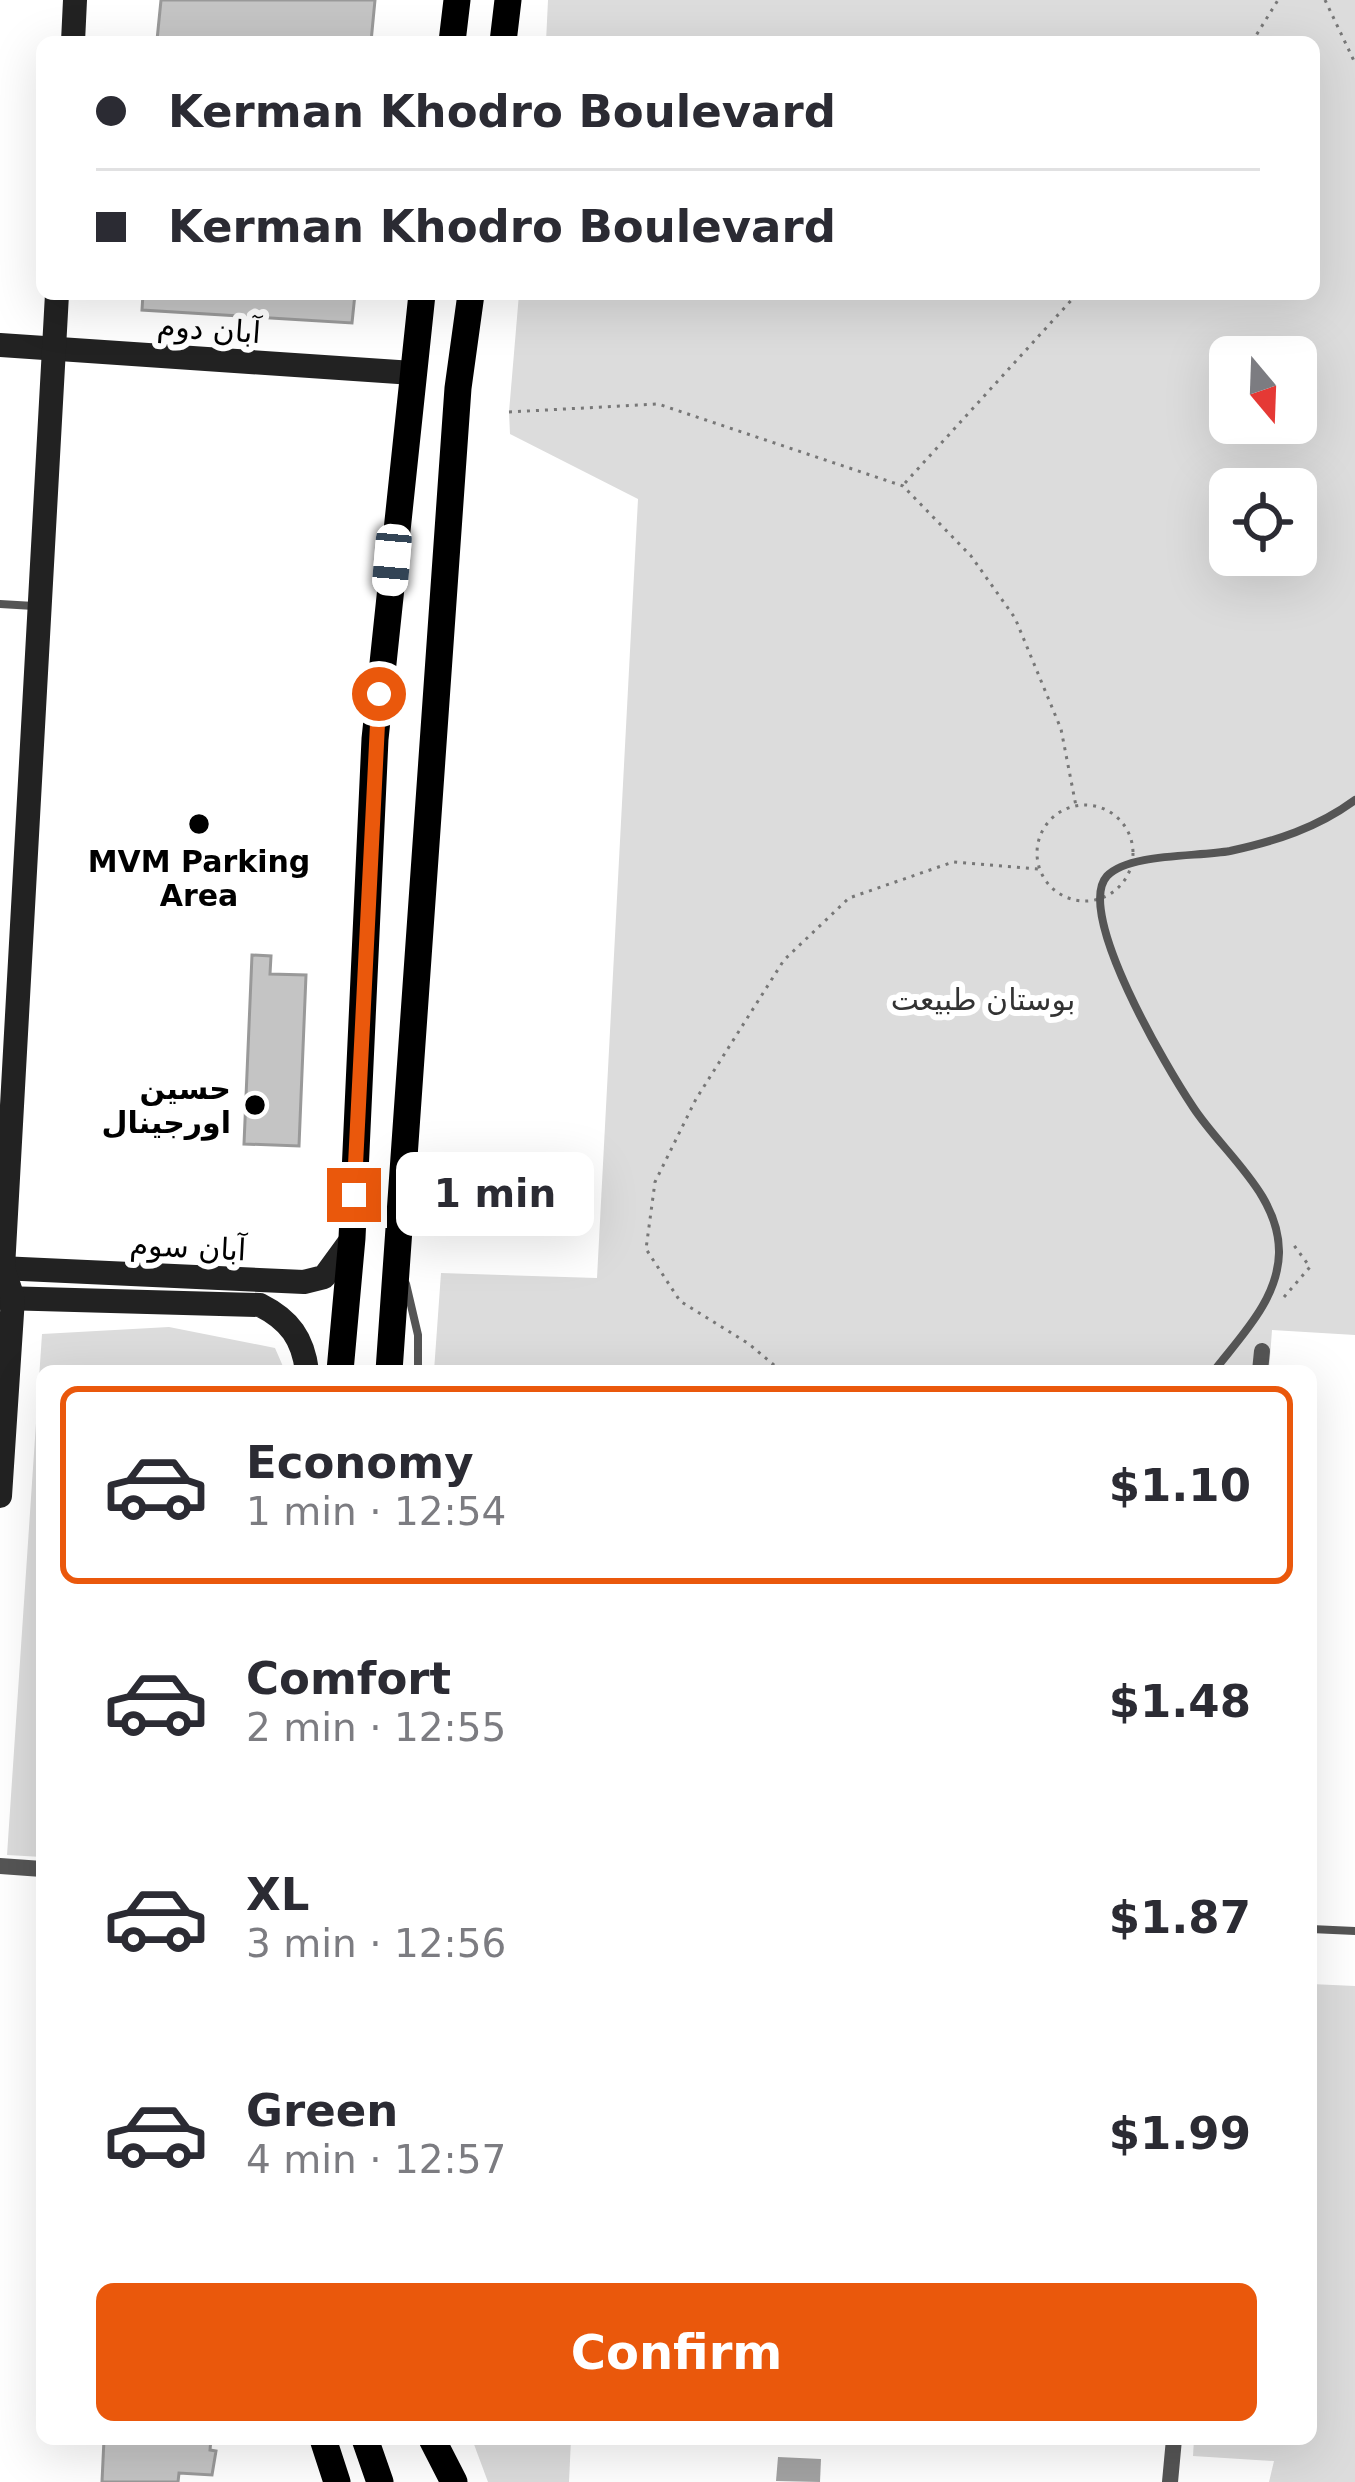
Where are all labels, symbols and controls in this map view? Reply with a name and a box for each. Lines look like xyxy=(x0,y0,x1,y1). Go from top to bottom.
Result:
text: Kerman Khodro Boulevard xyxy=(168,85,836,138)
text: Kerman Khodro Boulevard xyxy=(168,200,836,253)
street label: آبان دوم xyxy=(156,308,264,351)
north arrow xyxy=(1209,336,1317,444)
map controls xyxy=(1209,336,1317,576)
button: locate xyxy=(1209,468,1317,576)
car xyxy=(371,523,413,597)
route start xyxy=(352,667,406,721)
marker: MVM Parking Area xyxy=(186,811,212,837)
place label: MVM Parking Area xyxy=(88,844,310,913)
park label: بوستان طبیعت xyxy=(891,982,1075,1017)
place label: حسین اورجینال xyxy=(101,1071,231,1141)
marker: حسین اورجینال xyxy=(242,1092,268,1118)
callout: 1 min xyxy=(396,1153,594,1237)
route end xyxy=(327,1168,381,1222)
text: 1 min xyxy=(434,1171,556,1216)
street label: آبان سوم xyxy=(129,1226,249,1268)
icon: car xyxy=(102,1431,210,1539)
text: Economy xyxy=(246,1436,474,1489)
text: $1.10 xyxy=(1109,1459,1251,1512)
text: 1 min · 12:54 xyxy=(246,1489,506,1534)
icon: car xyxy=(102,1647,210,1755)
text: Comfort xyxy=(246,1652,451,1705)
text: $1.48 xyxy=(1109,1675,1251,1728)
text: 2 min · 12:55 xyxy=(246,1705,506,1750)
icon: car xyxy=(102,1863,210,1971)
text: XL xyxy=(246,1868,309,1921)
text: $1.87 xyxy=(1109,1891,1251,1944)
text: 3 min · 12:56 xyxy=(246,1921,506,1966)
icon: car xyxy=(102,2079,210,2187)
text: Green xyxy=(246,2084,398,2137)
text: $1.99 xyxy=(1109,2107,1251,2160)
text: 4 min · 12:57 xyxy=(246,2137,506,2182)
button: Confirm xyxy=(96,2283,1257,2421)

